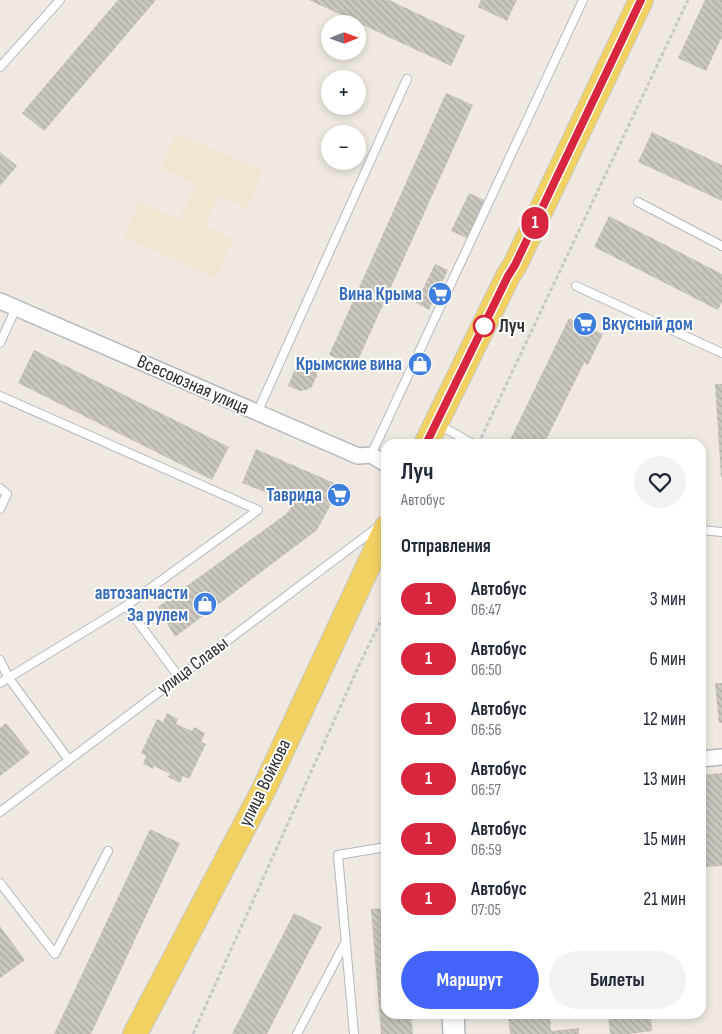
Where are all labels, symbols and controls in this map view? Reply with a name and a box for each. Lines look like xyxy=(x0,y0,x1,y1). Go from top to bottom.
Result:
north arrow xyxy=(321,15,366,60)
map controls xyxy=(321,15,366,170)
button: + xyxy=(321,70,366,115)
button: − xyxy=(321,125,366,170)
line badge: 1 xyxy=(519,207,551,239)
text: 1 xyxy=(531,212,539,233)
supermarket icon: Вина Крыма xyxy=(427,281,453,307)
place label: Вина Крыма xyxy=(339,283,422,306)
supermarket icon: Вкусный дом xyxy=(572,311,598,337)
place label: Вкусный дом xyxy=(602,313,693,336)
marker: Луч xyxy=(473,315,495,337)
place label: Луч xyxy=(499,315,525,338)
street label: Всесоюзная улица xyxy=(133,350,253,420)
shop icon: Крымские вина xyxy=(407,351,433,377)
place label: Крымские вина xyxy=(296,353,402,376)
button: heart xyxy=(634,456,686,508)
text: Луч xyxy=(401,457,434,486)
supermarket icon: Таврида xyxy=(326,482,352,508)
place label: Таврида xyxy=(266,484,322,507)
text: Автобус xyxy=(401,491,445,510)
text: Отправления xyxy=(401,535,491,558)
text: Автобус xyxy=(471,578,527,601)
place label: автозапчасти За рулем xyxy=(95,582,188,627)
text: 1 xyxy=(425,588,432,609)
text: 3 мин xyxy=(650,588,686,611)
shop icon: автозапчасти За рулем xyxy=(192,591,218,617)
text: 06:47 xyxy=(471,601,501,620)
street label: улица Славы xyxy=(153,632,233,700)
text: Автобус xyxy=(471,638,527,661)
text: 1 xyxy=(425,648,432,669)
text: 6 мин xyxy=(650,648,686,671)
text: 06:50 xyxy=(471,661,502,680)
text: Автобус xyxy=(471,698,527,721)
text: 1 xyxy=(425,708,432,729)
text: 12 мин xyxy=(643,708,686,731)
text: 06:56 xyxy=(471,721,502,740)
street label: улица Войкова xyxy=(234,736,296,830)
text: Автобус xyxy=(471,758,527,781)
text: 1 xyxy=(425,768,432,789)
text: 13 мин xyxy=(643,768,686,791)
text: 06:57 xyxy=(471,781,501,800)
text: Автобус xyxy=(471,818,527,841)
text: 1 xyxy=(425,828,432,849)
text: 15 мин xyxy=(644,828,686,851)
text: 06:59 xyxy=(471,841,502,860)
text: Автобус xyxy=(471,878,527,901)
text: 1 xyxy=(425,888,432,909)
text: 21 мин xyxy=(643,888,686,911)
text: 07:05 xyxy=(471,901,501,920)
button: Маршрут xyxy=(401,951,539,1009)
button: Билеты xyxy=(549,951,686,1009)

